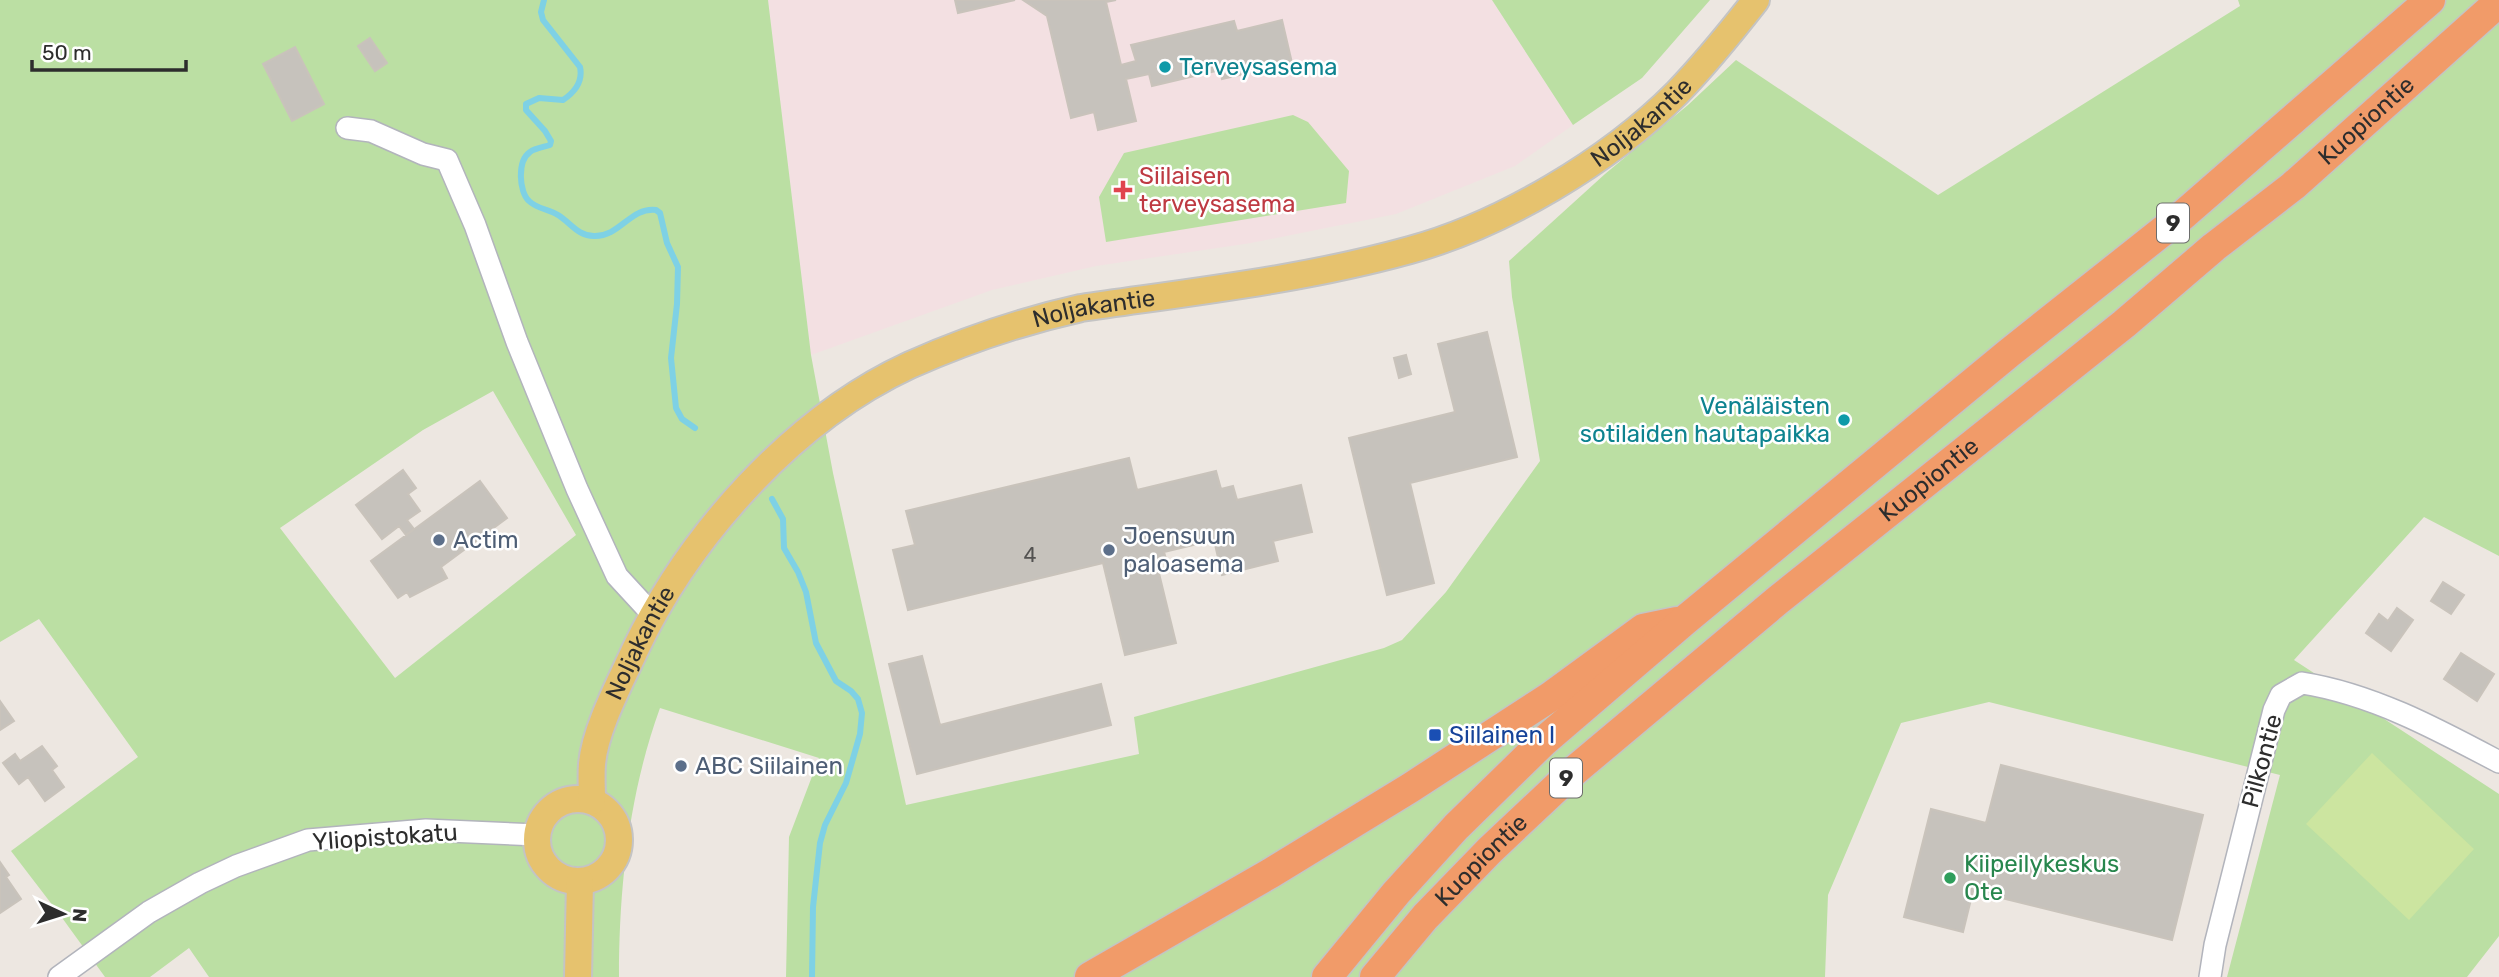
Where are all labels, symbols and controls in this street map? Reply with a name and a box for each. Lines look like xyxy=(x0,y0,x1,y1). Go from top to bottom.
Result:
scale bar xyxy=(32,28,186,72)
text: 50 m xyxy=(42,40,92,65)
place label: Terveysasema xyxy=(1179,53,1338,81)
marker: Terveysasema xyxy=(1157,59,1173,75)
street label: Kuopiontie xyxy=(2313,70,2420,171)
street label: Noljakantie xyxy=(1585,72,1698,173)
place label: Siilaisen terveysasema xyxy=(1139,162,1295,218)
marker: Siilaisen terveysasema xyxy=(1113,180,1133,200)
road number: 9 xyxy=(2157,204,2189,243)
street label: Noljakantie xyxy=(1030,284,1157,334)
place label: Venäläisten sotilaiden hautapaikka xyxy=(1580,392,1830,448)
marker: Venäläisten sotilaiden hautapaikka xyxy=(1836,412,1852,428)
street label: Kuopiontie xyxy=(1874,432,1984,528)
place label: Joensuun paloasema xyxy=(1123,522,1244,578)
place label: Actim xyxy=(453,526,519,554)
marker: Actim xyxy=(431,532,447,548)
house number: 4 xyxy=(1023,542,1037,567)
marker: Joensuun paloasema xyxy=(1101,542,1117,558)
street label: Noljakantie xyxy=(600,581,681,704)
street label: Pilkontie xyxy=(2236,711,2288,811)
place label: Siilainen I xyxy=(1449,721,1555,749)
marker: Siilainen I xyxy=(1427,727,1443,743)
place label: ABC Siilainen xyxy=(695,752,843,780)
marker: ABC Siilainen xyxy=(673,758,689,774)
road number: 9 xyxy=(1550,758,1582,798)
street label: Kuopiontie xyxy=(1429,808,1533,912)
street label: Yliopistokatu xyxy=(311,818,459,856)
place label: Kiipeilykeskus Ote xyxy=(1964,850,2119,906)
marker: Kiipeilykeskus Ote xyxy=(1942,870,1958,886)
north arrow xyxy=(28,879,98,949)
text: N xyxy=(68,908,91,923)

